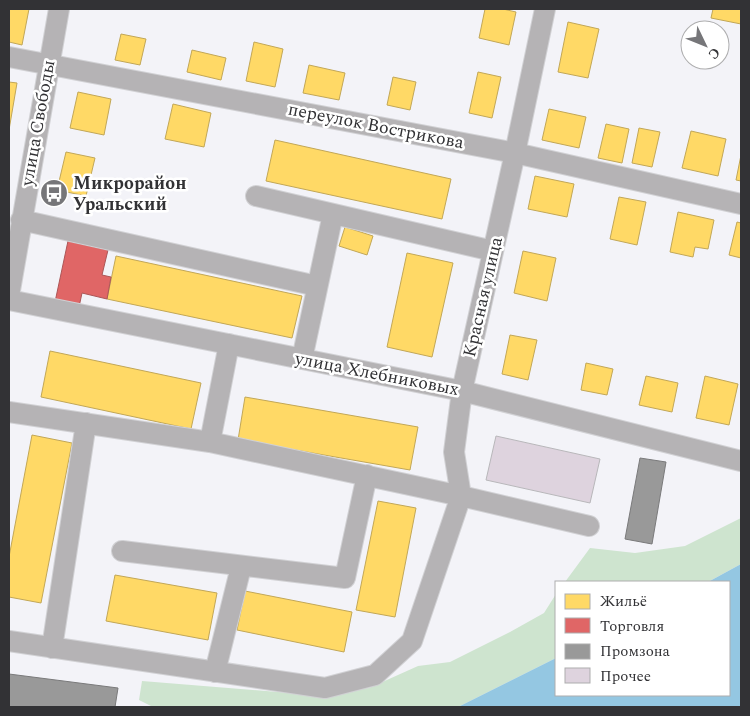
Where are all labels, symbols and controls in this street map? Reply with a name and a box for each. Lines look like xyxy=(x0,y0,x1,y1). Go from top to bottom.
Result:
north arrow xyxy=(680,20,730,70)
text: С xyxy=(703,43,725,64)
street label: улица Свободы xyxy=(13,58,62,189)
street label: переулок Вострикова xyxy=(286,96,467,156)
place label: Микрорайон Уральский xyxy=(73,170,187,218)
bus stop icon: Микрорайон Уральский xyxy=(39,178,69,208)
street label: Красная улица xyxy=(456,234,510,360)
street label: улица Хлебниковых xyxy=(292,345,461,403)
legend xyxy=(555,581,730,696)
text: Жильё xyxy=(600,590,647,613)
text: Торговля xyxy=(600,615,664,638)
text: Промзона xyxy=(600,640,671,663)
text: Прочее xyxy=(600,665,651,688)

